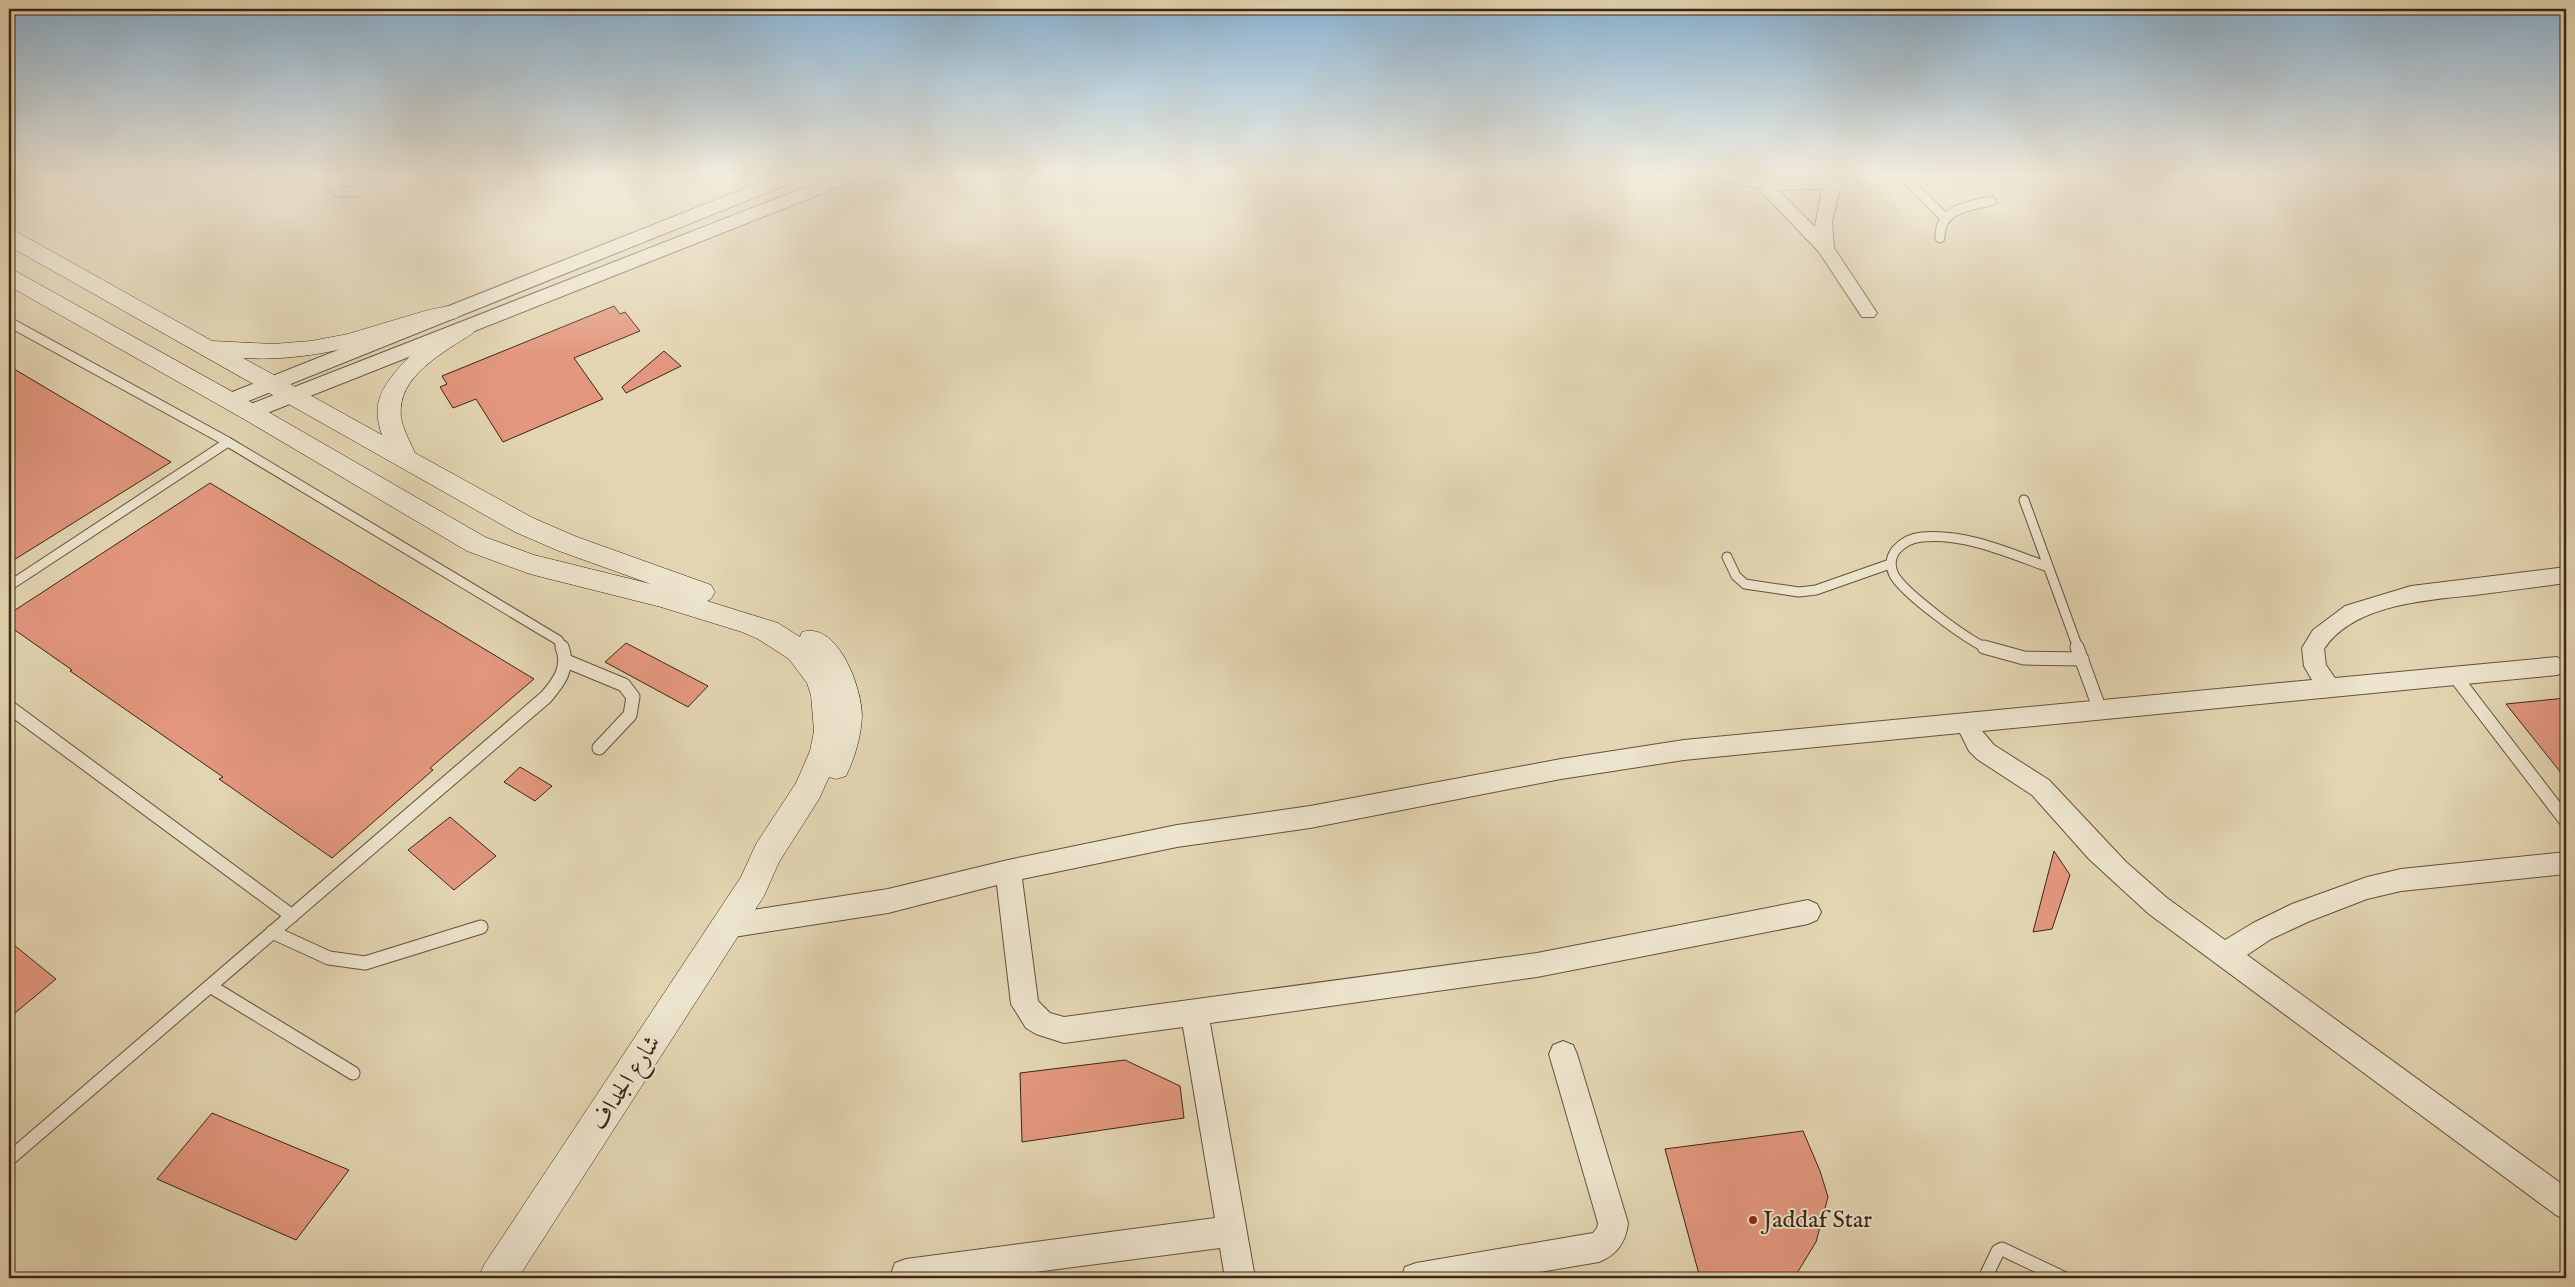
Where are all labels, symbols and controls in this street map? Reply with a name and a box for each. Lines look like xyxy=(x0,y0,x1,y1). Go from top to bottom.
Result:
street label: شارع الجداف xyxy=(584,1030,671,1138)
place label: Jaddaf Star xyxy=(1760,1205,1872,1236)
marker: Jaddaf Star xyxy=(1747,1214,1759,1226)

